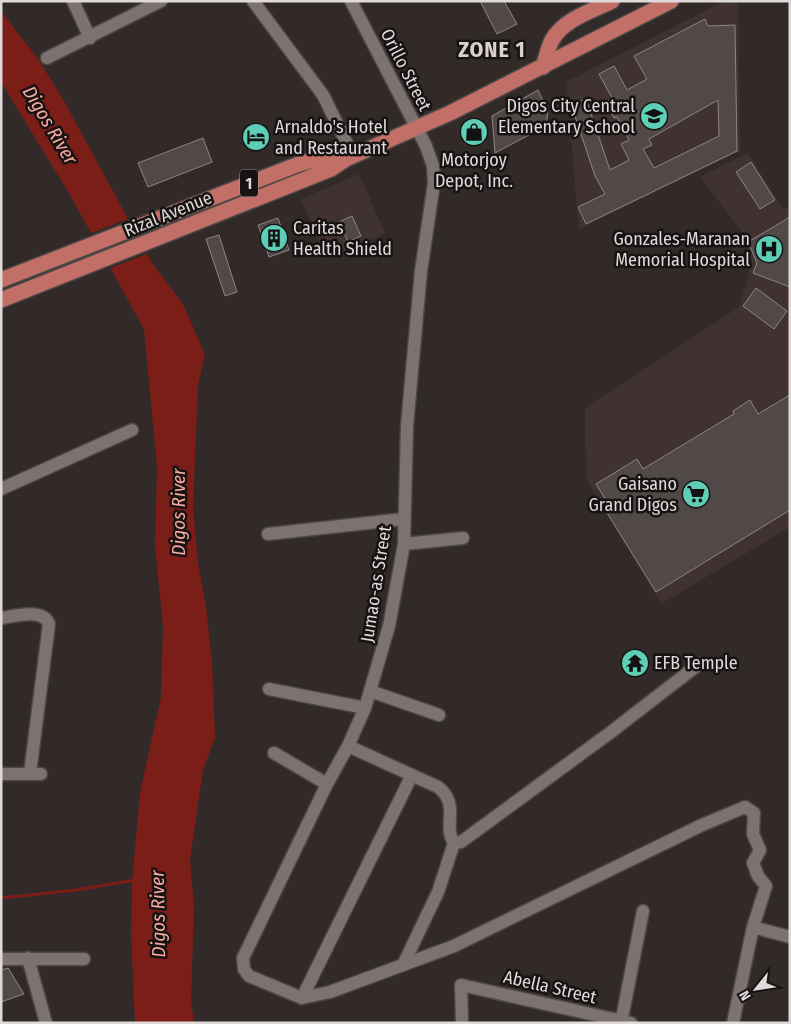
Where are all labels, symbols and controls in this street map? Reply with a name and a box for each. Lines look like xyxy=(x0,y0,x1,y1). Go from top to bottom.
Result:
street label: Orillo Street xyxy=(376,25,436,115)
district label: ZONE 1 xyxy=(458,36,526,63)
water label: Digos River xyxy=(18,82,83,170)
place label: Digos City Central Elementary School xyxy=(498,95,635,138)
school or university icon: Digos City Central Elementary School xyxy=(639,101,669,131)
place label: Arnaldo's Hotel and Restaurant xyxy=(275,116,388,159)
shop icon: Motorjoy Depot, Inc. xyxy=(459,117,489,147)
hotel icon: Arnaldo's Hotel and Restaurant xyxy=(241,122,271,152)
place label: Motorjoy Depot, Inc. xyxy=(435,149,513,192)
road number: 1 xyxy=(240,170,258,197)
street label: Rizal Avenue xyxy=(121,186,215,242)
place label: Caritas Health Shield xyxy=(293,217,392,260)
building icon: Caritas Health Shield xyxy=(259,223,289,253)
place label: Gonzales-Maranan Memorial Hospital xyxy=(614,228,750,271)
hospital icon: Gonzales-Maranan Memorial Hospital xyxy=(754,234,784,264)
water label: Digos River xyxy=(167,467,190,556)
place label: Gaisano Grand Digos xyxy=(588,473,677,516)
supermarket icon: Gaisano Grand Digos xyxy=(681,479,711,509)
street label: Jumao-as Street xyxy=(356,524,396,644)
temple icon: EFB Temple xyxy=(620,648,650,678)
place label: EFB Temple xyxy=(654,652,738,674)
water label: Digos River xyxy=(146,869,170,958)
north arrow xyxy=(731,964,781,1014)
street label: Abella Street xyxy=(501,966,599,1008)
text: N xyxy=(736,987,755,1003)

